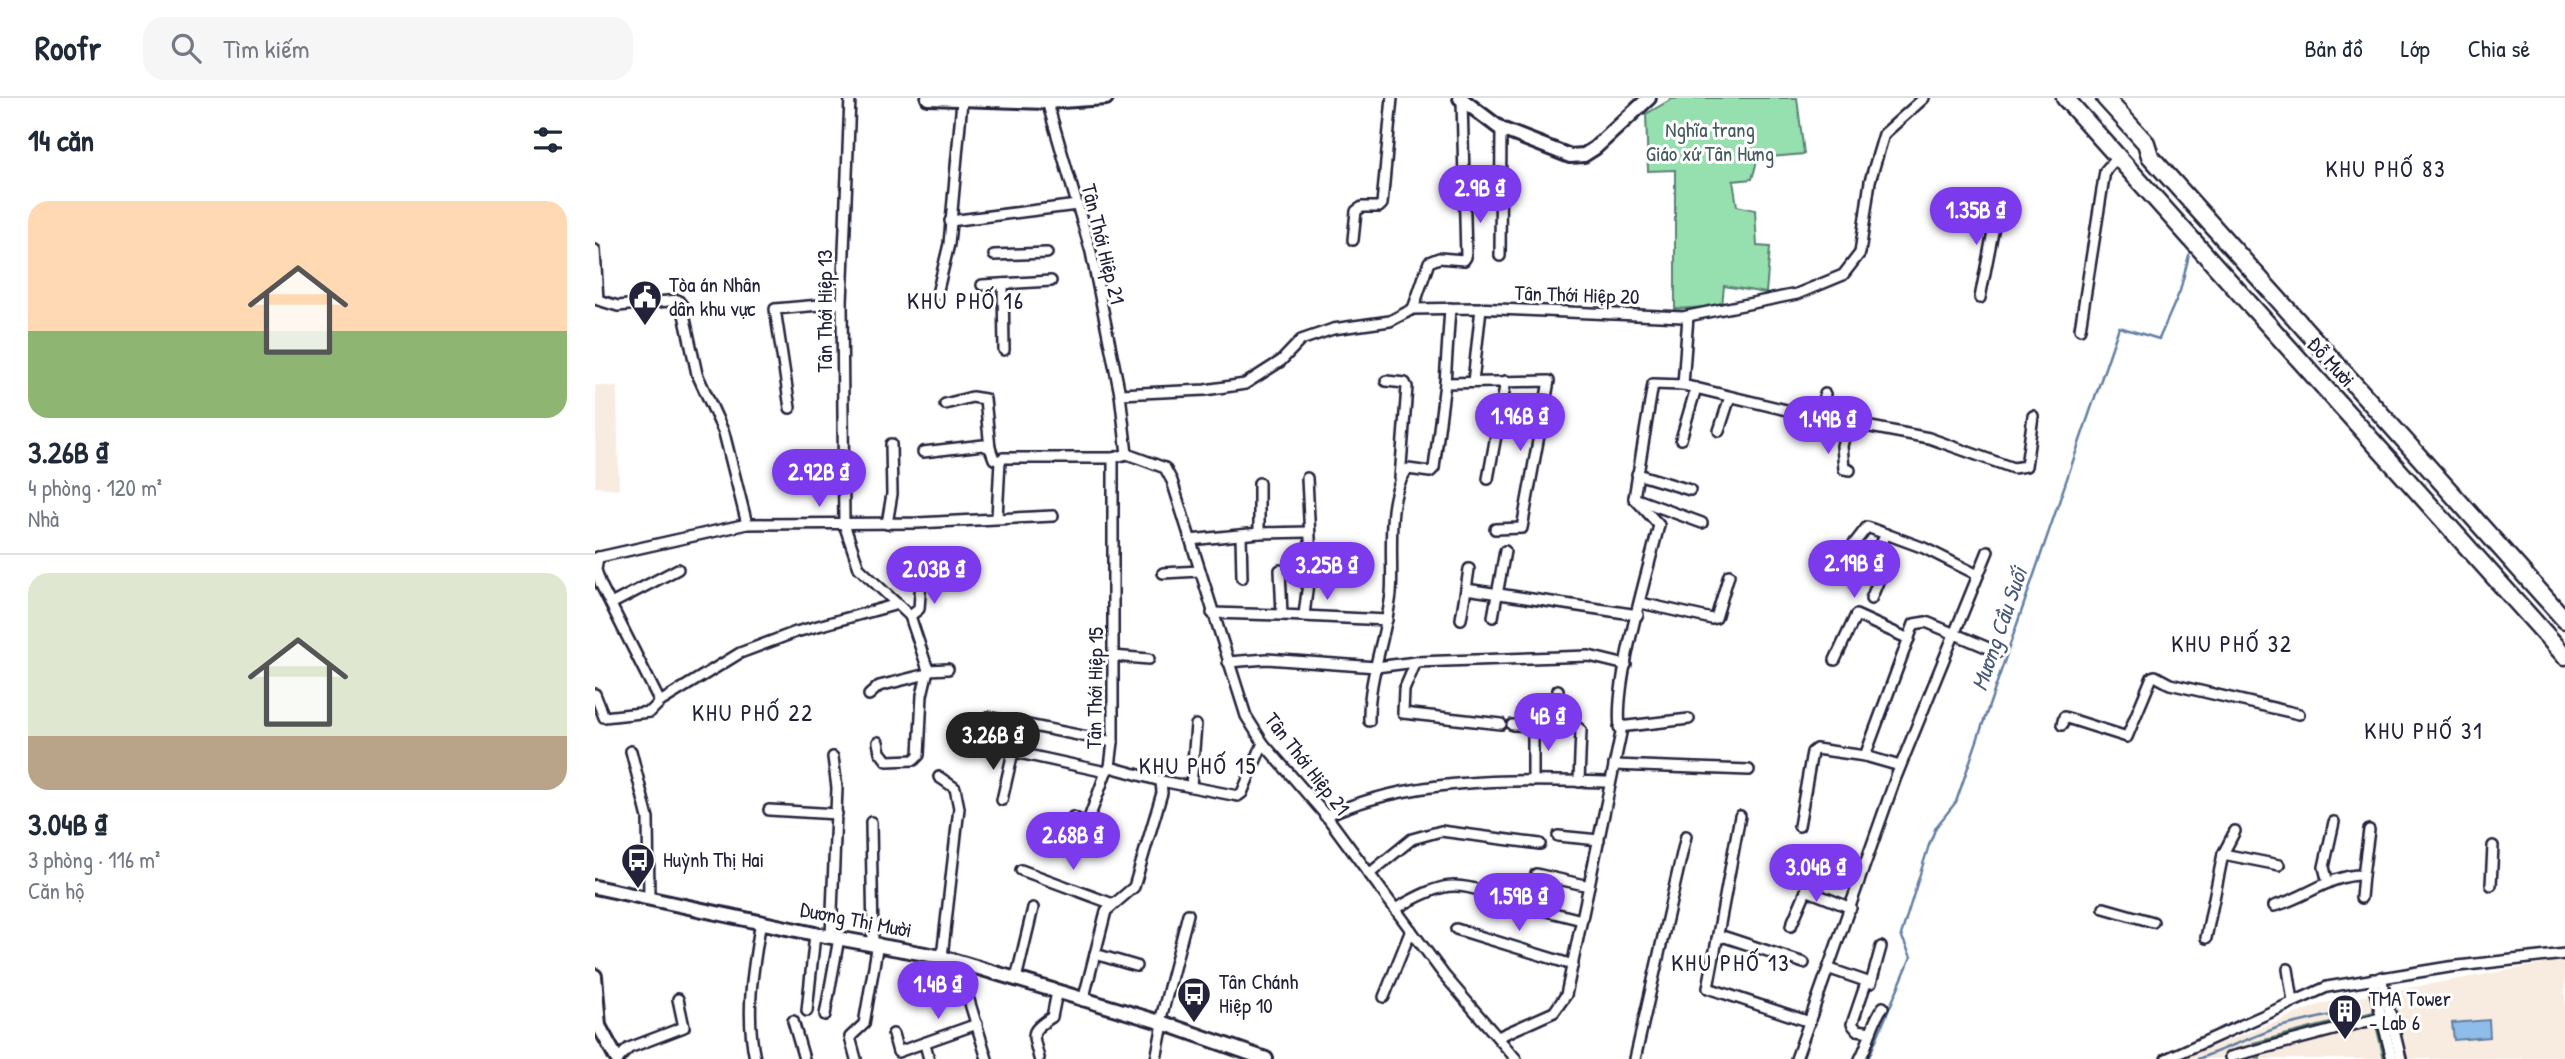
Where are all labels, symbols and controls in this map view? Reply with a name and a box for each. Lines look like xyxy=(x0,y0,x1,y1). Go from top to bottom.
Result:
search box xyxy=(143,17,633,80)
text: Roofr xyxy=(35,26,101,70)
icon: search xyxy=(167,29,205,67)
text: Tìm kiếm xyxy=(223,31,309,66)
text: Bản đồ xyxy=(2304,32,2363,64)
text: Lớp xyxy=(2401,32,2430,64)
text: Chia sẻ xyxy=(2468,32,2530,64)
park label: Nghĩa trang Giáo xứ Tân Hưng xyxy=(1646,115,1774,168)
text: 14 căn xyxy=(28,120,94,160)
icon: filters xyxy=(529,121,567,159)
district label: KHU PHỐ 83 xyxy=(2326,153,2446,184)
pin: 2.9B ₫ xyxy=(1423,166,1537,225)
text: 2.9B ₫ xyxy=(1454,172,1506,203)
street label: Tân Thới Hiệp 21 xyxy=(1075,181,1132,307)
pin: 1.35B ₫ xyxy=(1911,188,2041,247)
text: 1.35B ₫ xyxy=(1946,194,2006,225)
icon: home xyxy=(235,247,361,373)
street label: Tân Thới Hiệp 13 xyxy=(810,250,839,372)
place label: Tòa án Nhân dân khu vực xyxy=(669,270,761,323)
public building icon: Tòa án Nhân dân khu vực xyxy=(626,278,664,327)
street label: Tân Thới Hiệp 20 xyxy=(1514,278,1640,311)
district label: KHU PHỐ 16 xyxy=(907,285,1025,316)
street label: Đỗ Mười xyxy=(2301,330,2362,393)
pin: 1.96B ₫ xyxy=(1455,394,1585,453)
pin: 1.49B ₫ xyxy=(1763,396,1893,456)
text: 1.96B ₫ xyxy=(1491,400,1549,431)
text: 1.49B ₫ xyxy=(1799,403,1857,434)
text: 3.26B ₫ xyxy=(28,432,109,472)
pin: 2.92B ₫ xyxy=(754,450,884,509)
text: 2.92B ₫ xyxy=(788,456,850,487)
text: 4 phòng · 120 m² xyxy=(28,472,162,503)
text: Nhà xyxy=(28,503,59,534)
pin: 2.19B ₫ xyxy=(1789,540,1919,600)
pin: 3.25B ₫ xyxy=(1262,542,1392,602)
pin: 2.03B ₫ xyxy=(869,546,999,606)
text: 2.19B ₫ xyxy=(1824,547,1884,578)
text: 3.25B ₫ xyxy=(1296,549,1358,580)
text: 2.03B ₫ xyxy=(902,553,966,584)
water label: Mương Cầu Suối xyxy=(1963,561,2036,695)
icon: home xyxy=(235,619,361,745)
street label: Tân Thới Hiệp 15 xyxy=(1079,627,1110,749)
district label: KHU PHỐ 32 xyxy=(2171,628,2293,659)
pin: 4B ₫ xyxy=(1507,694,1589,753)
district label: KHU PHỐ 22 xyxy=(692,697,814,728)
text: 4B ₫ xyxy=(1530,700,1566,731)
street label: Tân Thới Hiệp 21 xyxy=(1258,706,1357,821)
pin: 3.26B ₫ xyxy=(928,712,1058,772)
district label: KHU PHỐ 31 xyxy=(2364,715,2484,746)
text: 3.26B ₫ xyxy=(962,719,1024,750)
district label: KHU PHỐ 15 xyxy=(1139,750,1257,781)
text: 3.04B ₫ xyxy=(28,804,108,844)
pin: 2.68B ₫ xyxy=(1008,812,1138,872)
text: 2.68B ₫ xyxy=(1042,819,1104,850)
bus stop icon: Huỳnh Thị Hai xyxy=(619,841,657,890)
text: 3 phòng · 116 m² xyxy=(28,844,160,875)
pin: 3.04B ₫ xyxy=(1751,844,1881,904)
place label: Huỳnh Thị Hai xyxy=(663,845,764,874)
text: 3.04B ₫ xyxy=(1785,851,1847,882)
pin: 1.59B ₫ xyxy=(1454,874,1584,933)
text: Căn hộ xyxy=(28,875,84,906)
text: 1.59B ₫ xyxy=(1490,880,1548,911)
street label: Dương Thị Mười xyxy=(798,895,914,944)
district label: KHU PHỐ 13 xyxy=(1671,947,1791,978)
pin: 1.4B ₫ xyxy=(881,962,995,1021)
place label: Tân Chánh Hiệp 10 xyxy=(1219,967,1298,1020)
text: 1.4B ₫ xyxy=(914,968,962,999)
bus stop icon: Tân Chánh Hiệp 10 xyxy=(1175,975,1213,1024)
place label: TMA Tower - Lab 6 xyxy=(2369,984,2451,1037)
building icon: TMA Tower - Lab 6 xyxy=(2326,992,2364,1041)

